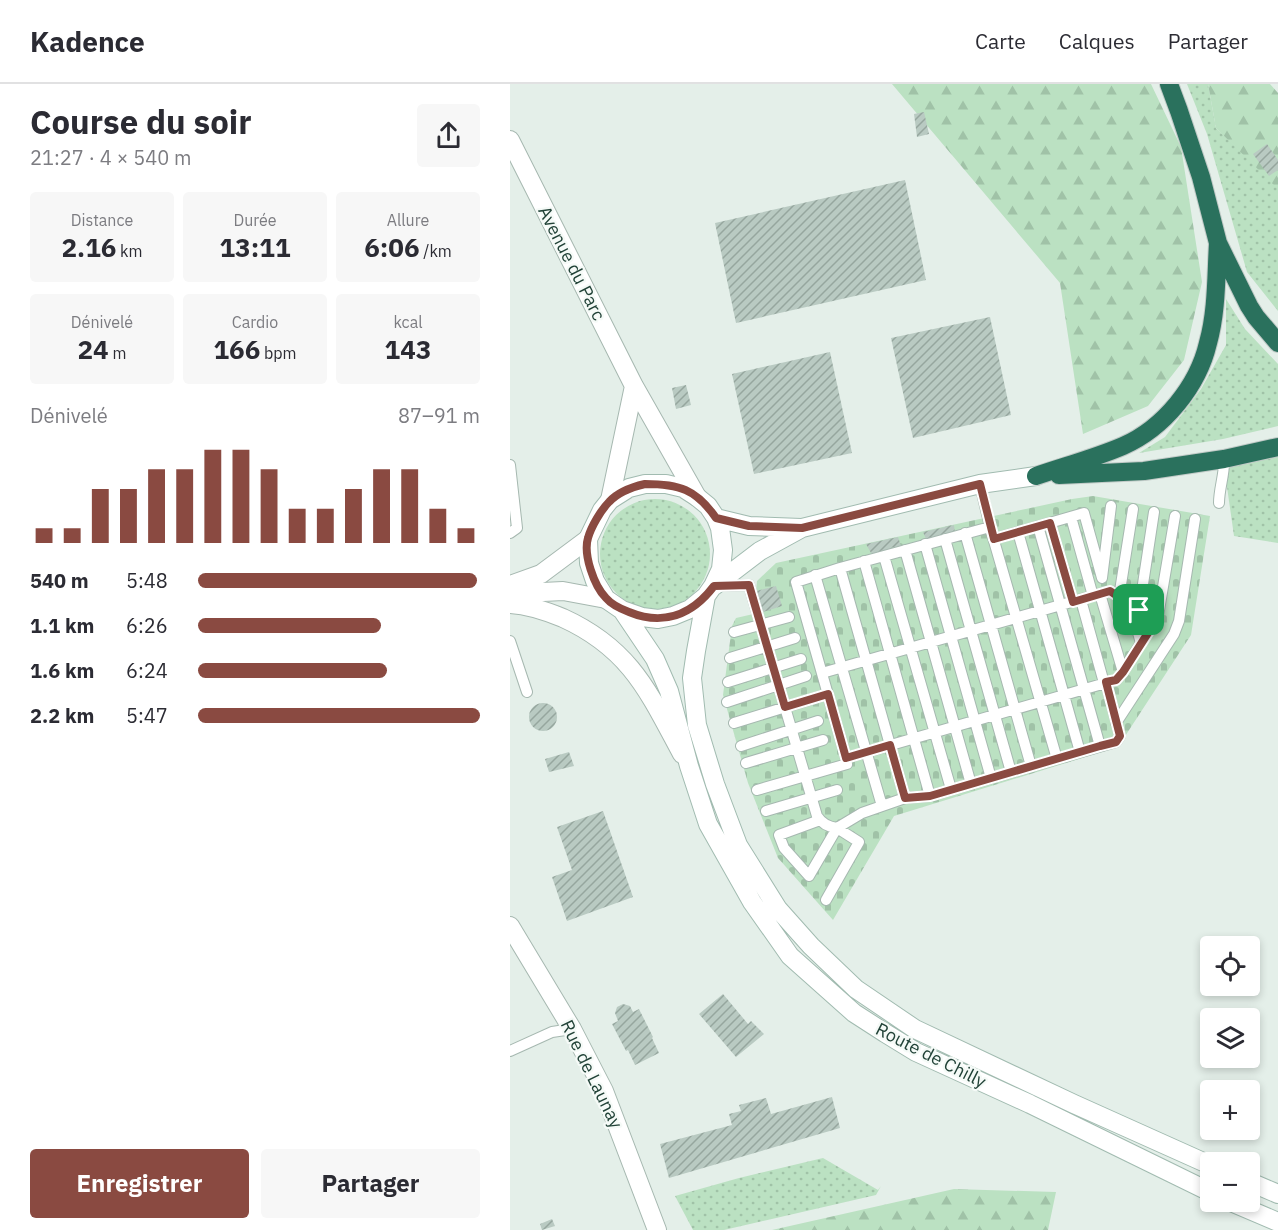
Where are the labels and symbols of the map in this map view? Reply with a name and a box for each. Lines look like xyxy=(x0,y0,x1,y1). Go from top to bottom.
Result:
street label: Avenue du Parc xyxy=(533,202,611,324)
pin xyxy=(1113,584,1164,635)
street label: Rue de Launay xyxy=(556,1016,628,1132)
street label: Route de Chilly xyxy=(872,1017,990,1093)

